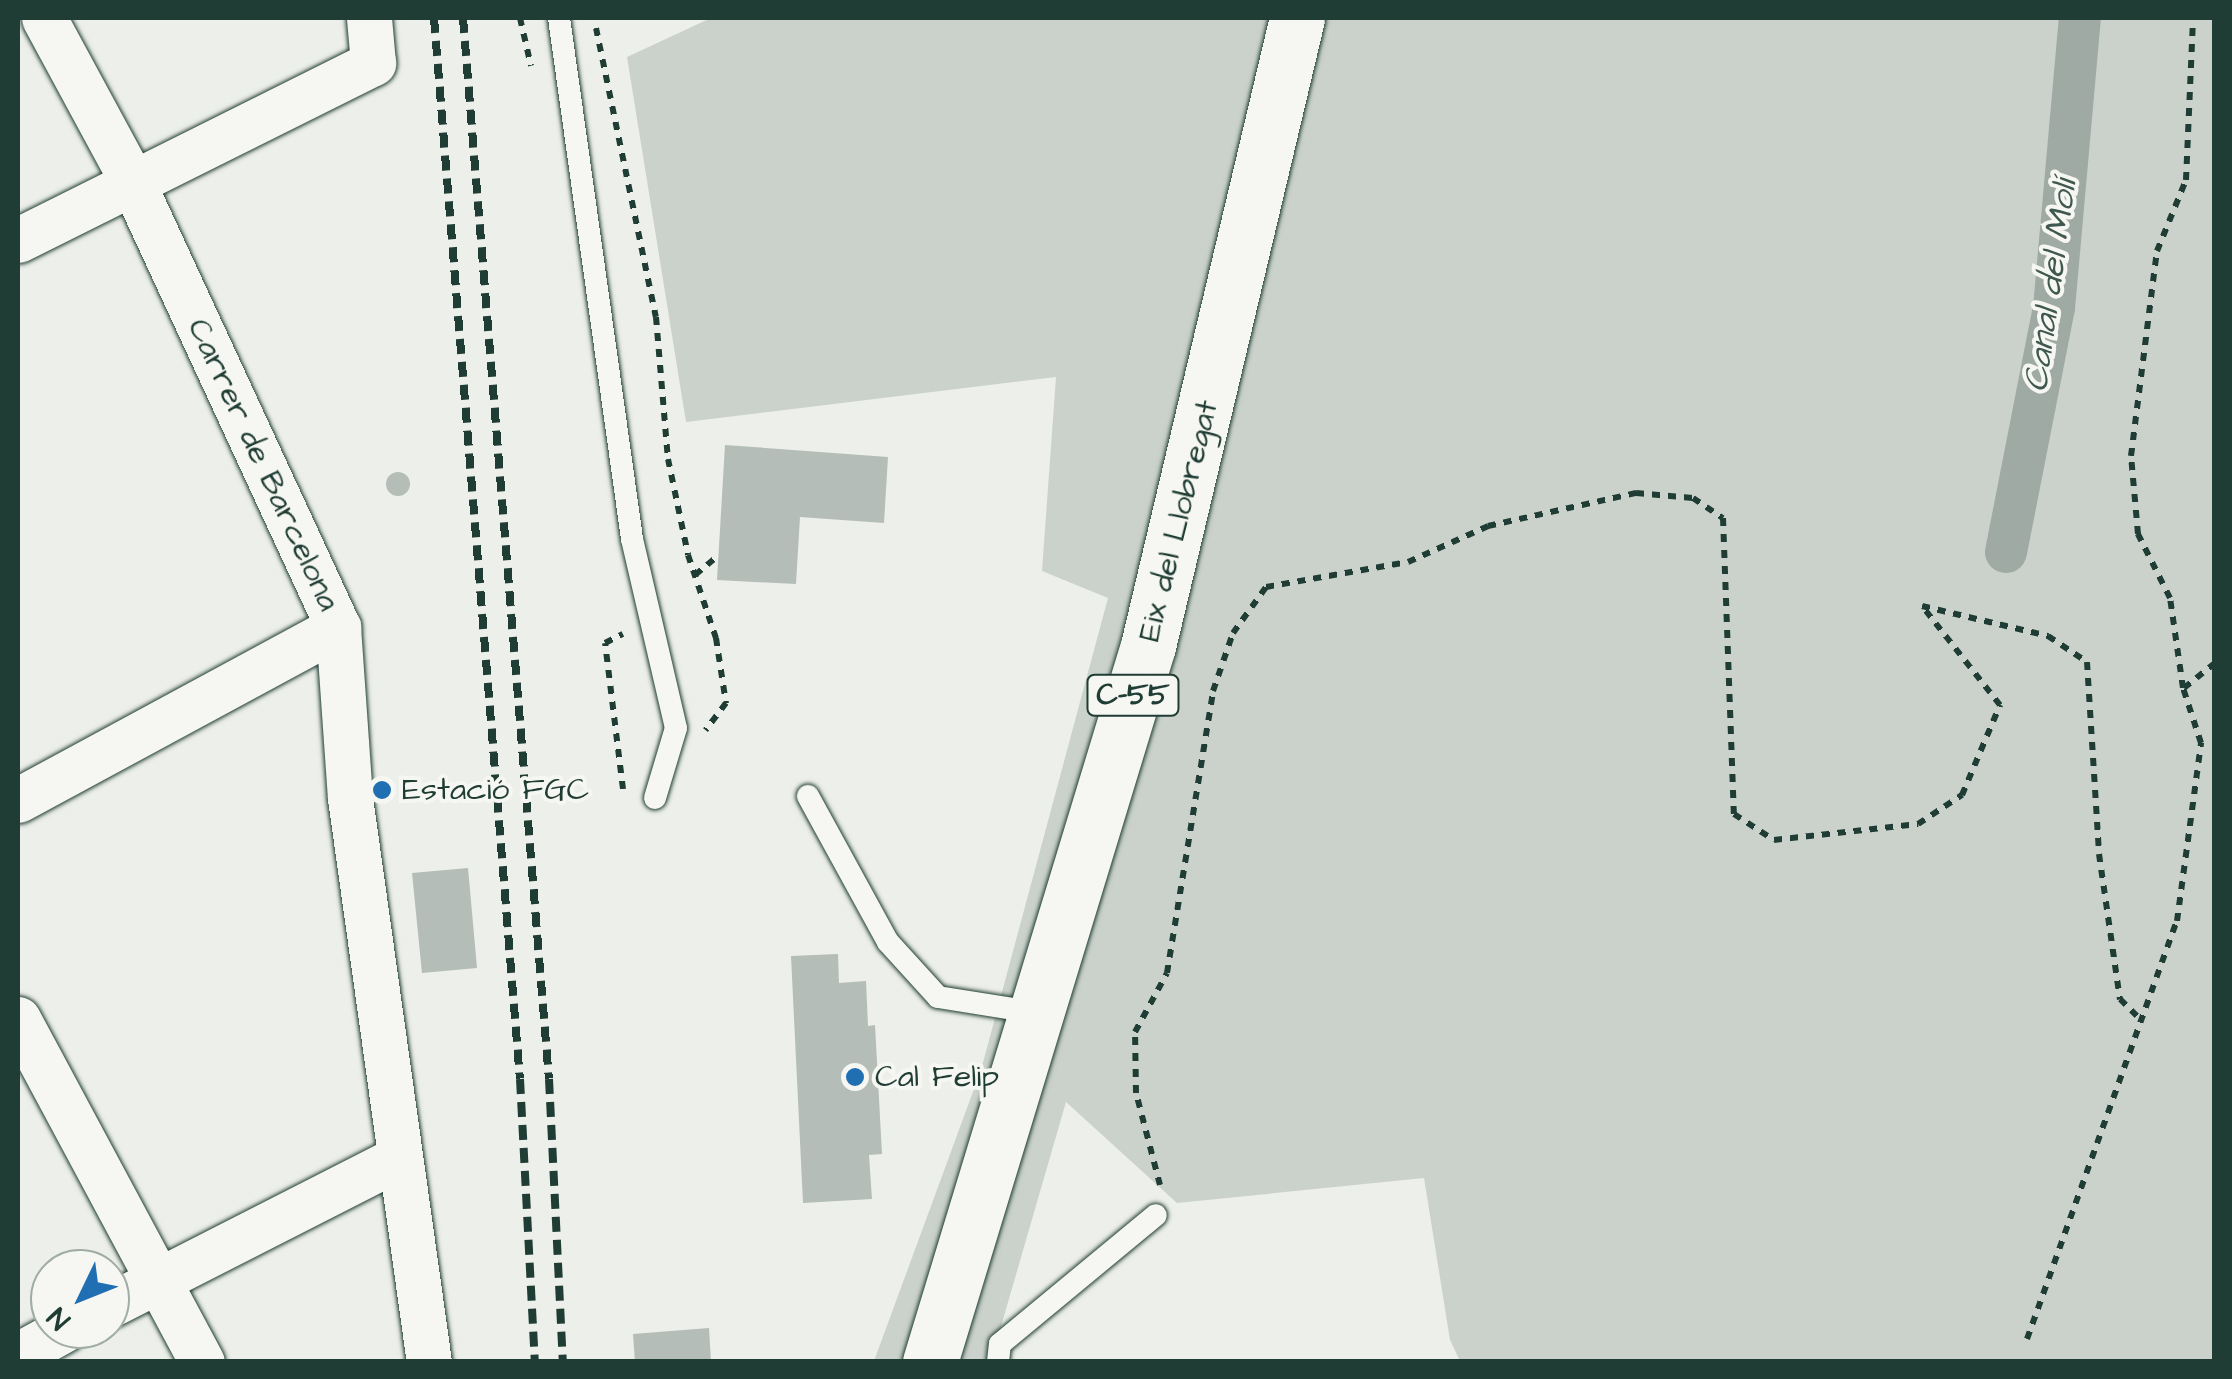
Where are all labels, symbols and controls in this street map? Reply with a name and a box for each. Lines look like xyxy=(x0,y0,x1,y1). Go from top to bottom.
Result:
water label: Canal del Molí xyxy=(2015,177,2087,395)
street label: Carrer de Barcelona xyxy=(178,313,348,617)
street label: Eix del Llobregat xyxy=(1130,396,1228,646)
road number: C-55 xyxy=(1086,670,1180,720)
place label: Estació FGC xyxy=(402,771,589,809)
marker: Estació FGC xyxy=(371,779,393,801)
place label: Cal Felip xyxy=(875,1058,999,1096)
marker: Cal Felip xyxy=(844,1066,866,1088)
north arrow xyxy=(30,1249,130,1349)
text: N xyxy=(39,1299,79,1338)

